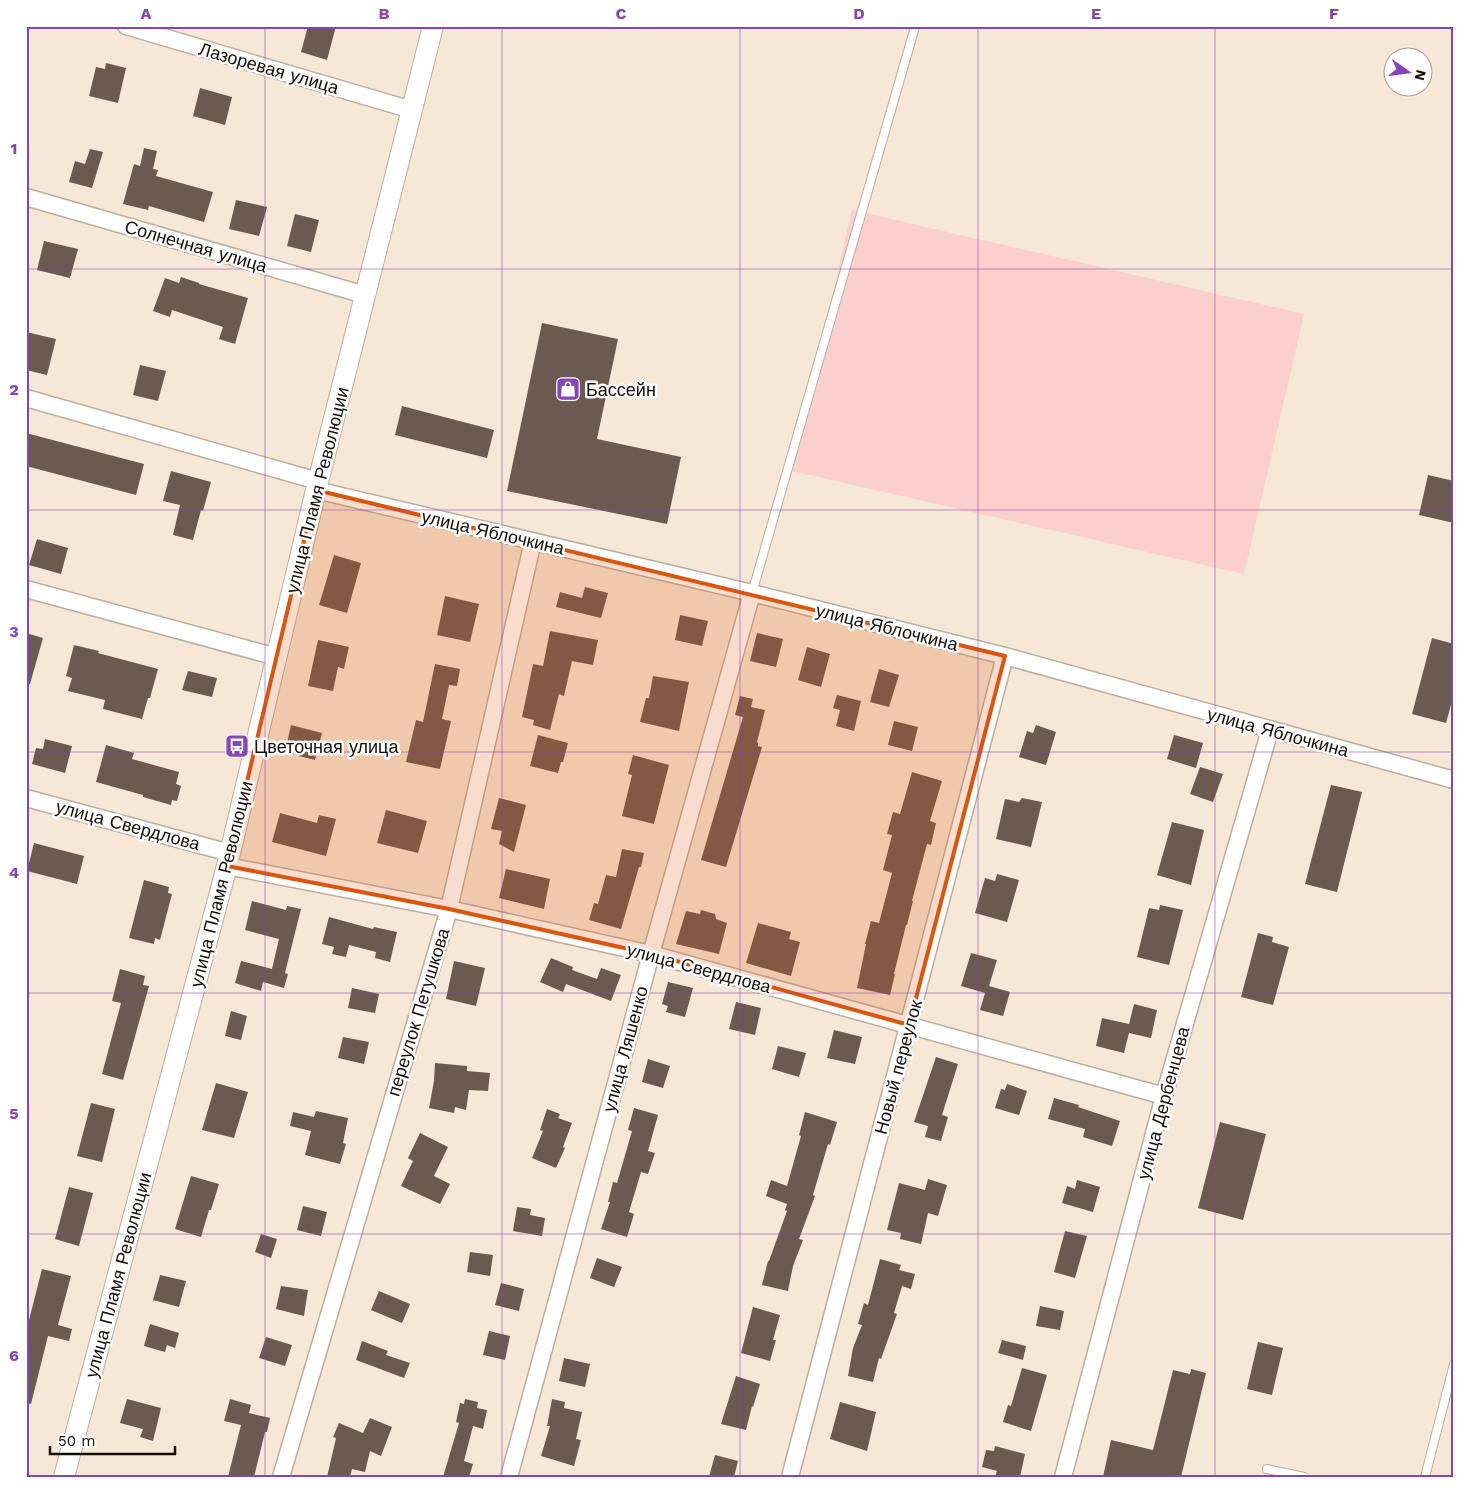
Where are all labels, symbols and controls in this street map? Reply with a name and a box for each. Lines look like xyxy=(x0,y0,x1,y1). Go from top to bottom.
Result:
text: A xyxy=(141,4,152,23)
text: B xyxy=(379,4,390,23)
text: C xyxy=(616,4,627,23)
text: D xyxy=(853,4,865,23)
text: E xyxy=(1091,4,1101,23)
text: F xyxy=(1329,4,1339,23)
street label: Лазоревая улица xyxy=(197,38,342,98)
north arrow xyxy=(1382,48,1432,98)
text: N xyxy=(1412,68,1430,82)
text: 1 xyxy=(11,139,17,158)
street label: Солнечная улица xyxy=(122,216,271,277)
shop icon: Бассейн xyxy=(555,376,581,402)
place label: Бассейн xyxy=(586,379,656,400)
text: 2 xyxy=(9,380,19,399)
street label: улица Пламя Революции xyxy=(281,385,353,595)
street label: улица Яблочкина xyxy=(420,505,567,559)
street label: улица Яблочкина xyxy=(814,599,961,655)
text: 3 xyxy=(9,622,19,641)
street label: улица Яблочкина xyxy=(1205,703,1352,761)
bus stop icon: Цветочная улица xyxy=(224,733,250,759)
place label: Цветочная улица xyxy=(254,736,399,757)
street label: улица Пламя Революции xyxy=(185,779,257,989)
street label: улица Свердлова xyxy=(54,796,203,855)
text: 4 xyxy=(9,863,19,882)
street label: переулок Петушкова xyxy=(382,924,454,1099)
street label: улица Свердлова xyxy=(625,939,774,998)
street label: улица Ляшенко xyxy=(598,984,652,1114)
street label: Новый переулок xyxy=(870,997,926,1137)
street label: улица Дербенцева xyxy=(1132,1023,1194,1182)
text: 5 xyxy=(9,1104,19,1123)
street label: улица Пламя Революции xyxy=(80,1170,156,1380)
text: 6 xyxy=(9,1346,19,1365)
scale bar xyxy=(50,1423,175,1455)
text: 50 m xyxy=(58,1432,95,1450)

